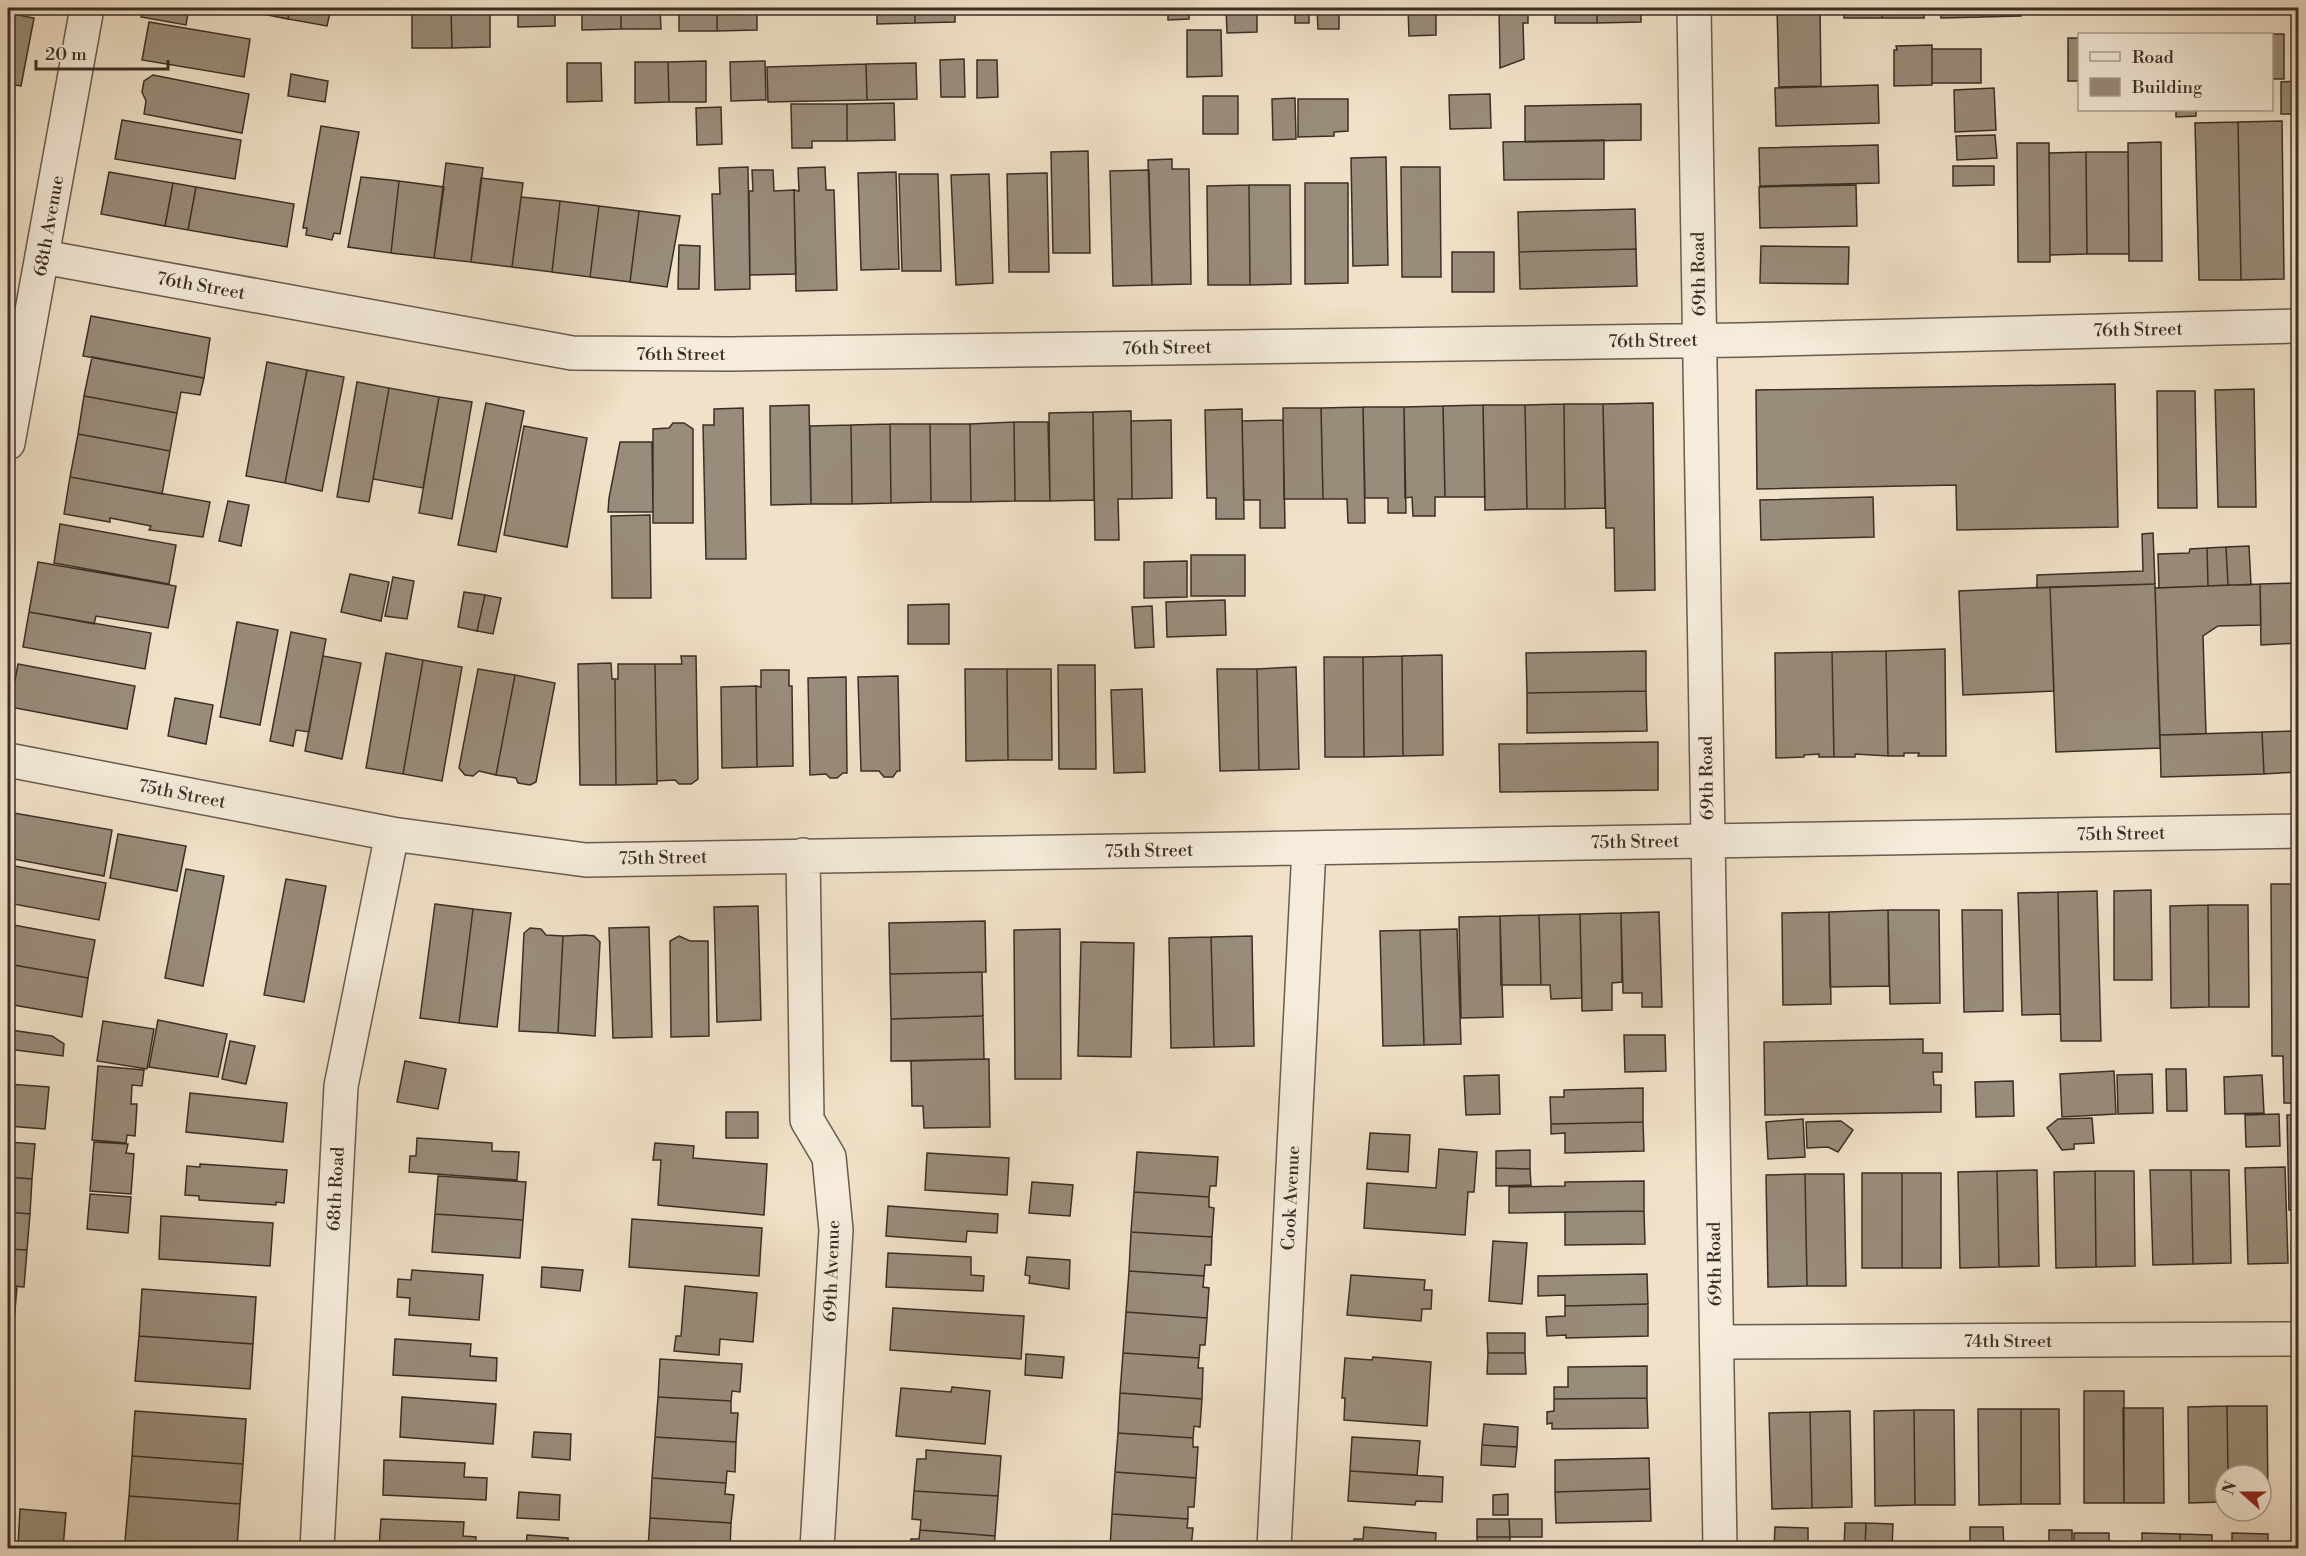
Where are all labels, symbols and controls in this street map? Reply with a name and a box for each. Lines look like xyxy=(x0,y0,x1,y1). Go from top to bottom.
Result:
scale bar xyxy=(36,33,168,71)
legend xyxy=(2078,33,2273,111)
text: 20 m xyxy=(45,43,87,66)
text: Road xyxy=(2132,46,2175,69)
text: Building xyxy=(2131,76,2203,99)
street label: 68th Avenue xyxy=(29,174,69,278)
street label: 69th Road xyxy=(1687,231,1711,316)
street label: 76th Street xyxy=(155,267,248,305)
street label: 76th Street xyxy=(2093,318,2183,342)
street label: 76th Street xyxy=(1608,329,1698,353)
street label: 76th Street xyxy=(1122,336,1212,360)
street label: 76th Street xyxy=(636,343,726,366)
street label: 69th Road xyxy=(1695,735,1719,820)
street label: 75th Street xyxy=(136,774,228,814)
street label: 75th Street xyxy=(2077,822,2166,846)
street label: 75th Street xyxy=(1591,830,1680,854)
street label: 75th Street xyxy=(1105,839,1194,863)
street label: 75th Street xyxy=(619,846,708,870)
street label: 68th Road xyxy=(322,1145,350,1232)
street label: Cook Avenue xyxy=(1277,1145,1305,1251)
street label: 69th Avenue xyxy=(819,1220,845,1322)
street label: 69th Road xyxy=(1703,1221,1727,1306)
street label: 74th Street xyxy=(1964,1330,2053,1353)
north arrow xyxy=(2213,1463,2273,1523)
text: N xyxy=(2218,1478,2242,1497)

